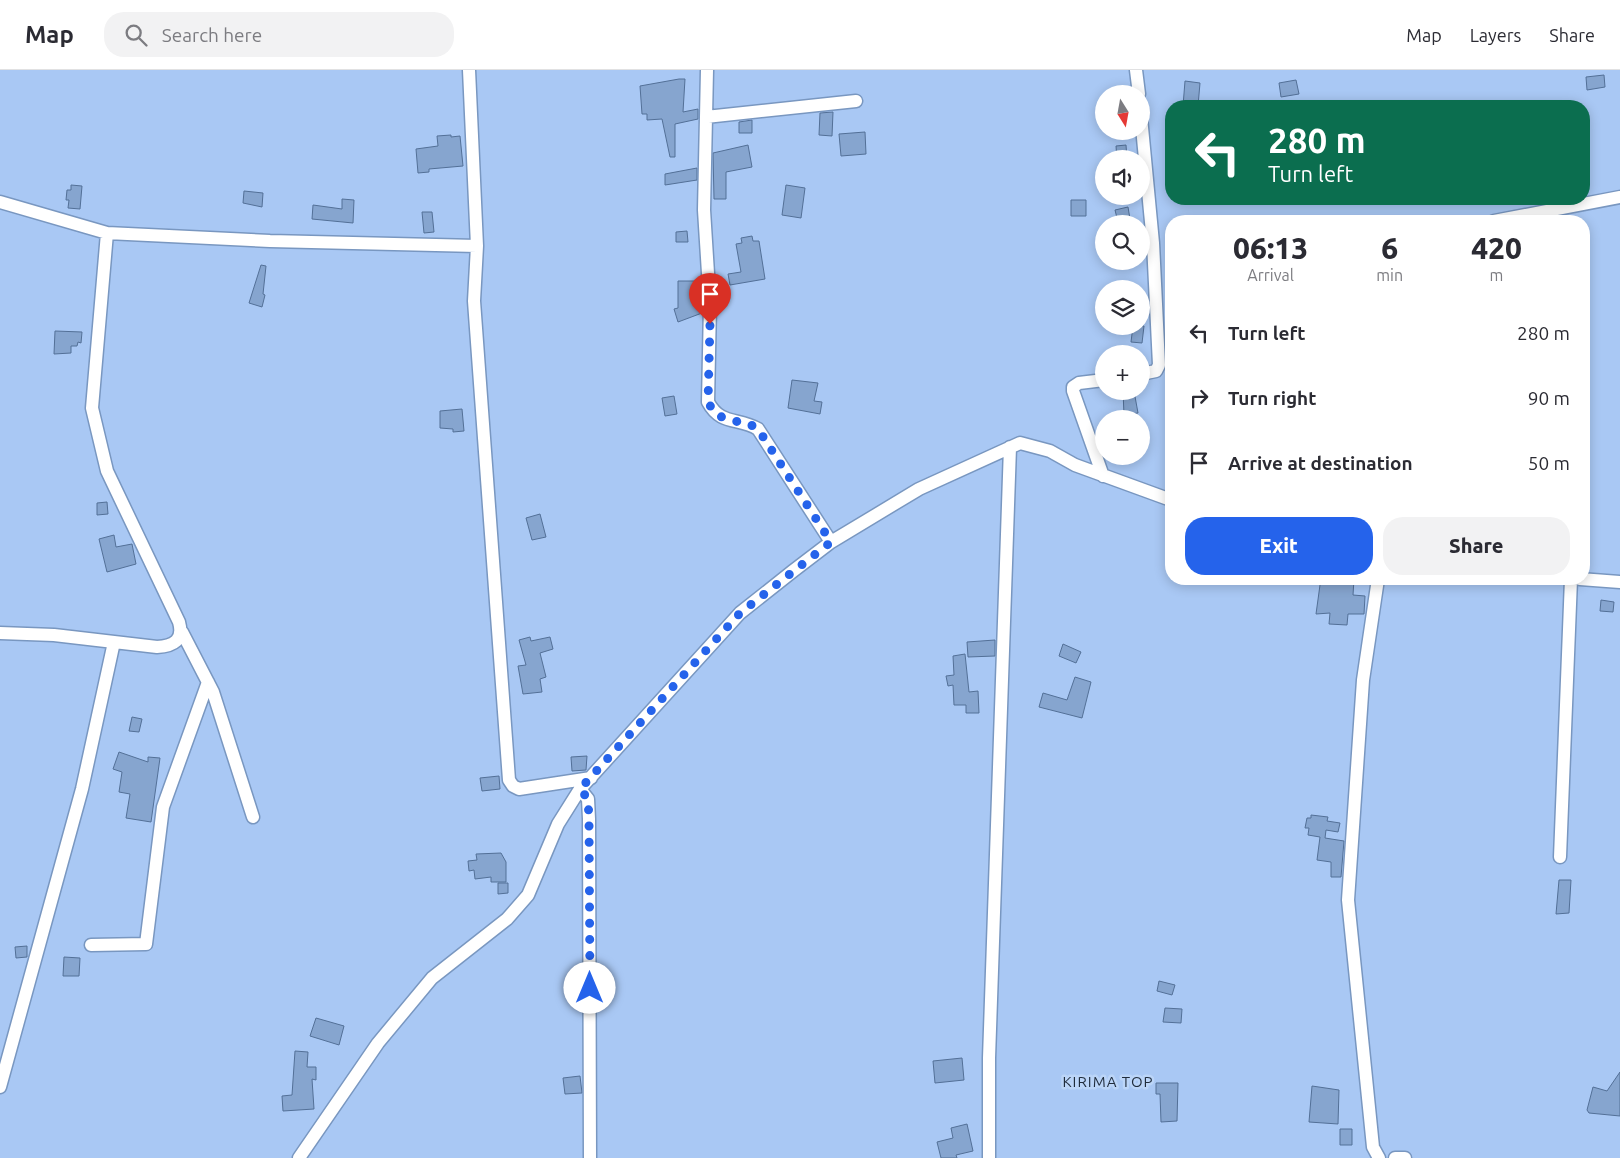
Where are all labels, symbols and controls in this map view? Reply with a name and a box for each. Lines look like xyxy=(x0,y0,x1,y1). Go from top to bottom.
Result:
search box xyxy=(104,12,454,57)
text: Map xyxy=(25,21,74,48)
icon: search xyxy=(122,21,150,49)
text: Search here xyxy=(162,24,262,46)
text: Map xyxy=(1406,25,1442,45)
text: Layers xyxy=(1470,25,1521,45)
text: Share xyxy=(1549,25,1595,45)
north arrow xyxy=(1095,85,1150,140)
map controls xyxy=(1095,85,1150,465)
icon: left xyxy=(1185,120,1250,185)
text: 280 m xyxy=(1268,120,1366,160)
button: sound xyxy=(1095,150,1150,205)
text: Turn left xyxy=(1268,161,1353,186)
button: search xyxy=(1095,215,1150,270)
text: 06:13 xyxy=(1233,231,1308,265)
text: 6 xyxy=(1381,231,1398,265)
text: 420 xyxy=(1471,231,1522,265)
text: Arrival xyxy=(1247,266,1294,284)
text: min xyxy=(1376,266,1403,284)
text: m xyxy=(1490,266,1503,284)
pin xyxy=(689,273,731,324)
icon: arrive xyxy=(696,280,724,308)
button: layers xyxy=(1095,280,1150,335)
icon: left xyxy=(1185,319,1213,347)
text: Turn left xyxy=(1228,322,1306,344)
text: 280 m xyxy=(1517,322,1570,344)
button: + xyxy=(1095,345,1150,400)
icon: right xyxy=(1185,384,1213,412)
text: Turn right xyxy=(1228,387,1316,409)
text: 90 m xyxy=(1528,387,1570,409)
button: − xyxy=(1095,410,1150,465)
icon: arrive xyxy=(1185,449,1213,477)
text: Arrive at destination xyxy=(1228,452,1413,474)
text: 50 m xyxy=(1528,452,1570,474)
button: Exit xyxy=(1185,517,1373,575)
button: Share xyxy=(1383,517,1570,575)
position arrow xyxy=(563,961,615,1013)
district label: KIRIMA TOP xyxy=(1062,1073,1154,1090)

